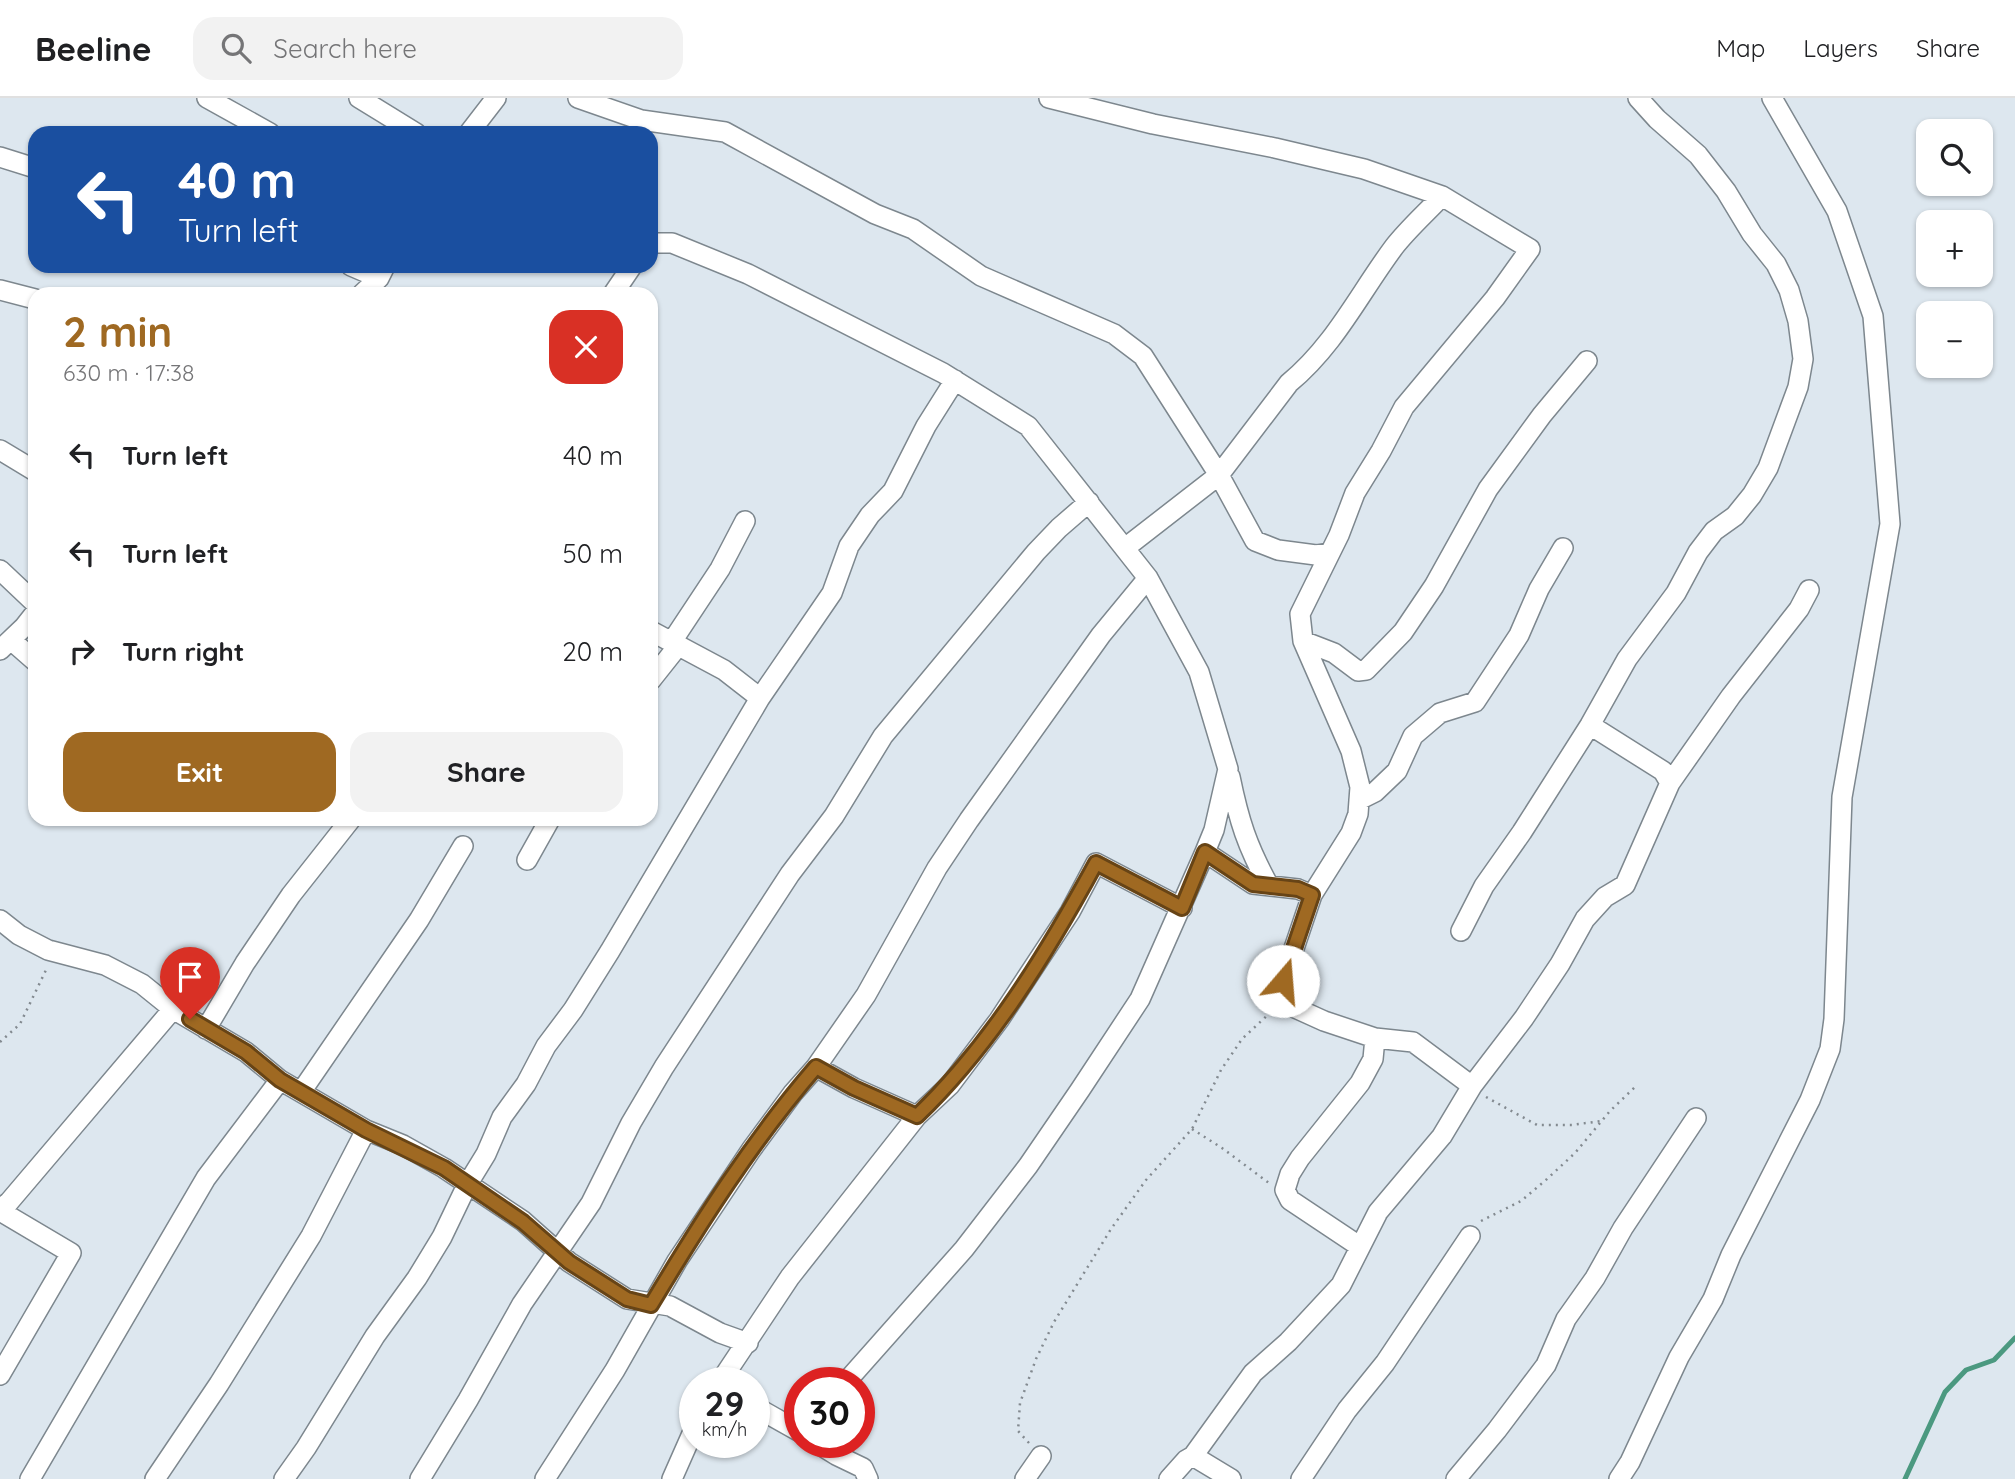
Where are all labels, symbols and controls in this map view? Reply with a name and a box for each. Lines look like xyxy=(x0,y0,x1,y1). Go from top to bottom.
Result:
search box xyxy=(193,17,683,80)
text: Beeline xyxy=(35,28,151,69)
icon: search xyxy=(217,29,255,67)
text: Search here xyxy=(273,32,417,65)
text: Map xyxy=(1716,33,1765,63)
text: Layers xyxy=(1803,33,1878,63)
text: Share xyxy=(1916,33,1980,63)
map controls xyxy=(1916,119,1993,378)
button: search xyxy=(1916,119,1993,196)
text: 40 m xyxy=(178,149,296,210)
icon: left xyxy=(63,154,154,245)
text: Turn left xyxy=(178,210,299,250)
button: + xyxy=(1916,210,1993,287)
button: − xyxy=(1916,301,1993,378)
text: 2 min xyxy=(63,305,172,358)
button: close xyxy=(549,310,623,384)
text: 630 m · 17:38 xyxy=(63,358,195,387)
icon: left xyxy=(63,436,101,474)
text: Turn left xyxy=(122,439,229,472)
text: 40 m xyxy=(563,439,623,472)
icon: left xyxy=(63,534,101,572)
text: Turn left xyxy=(122,537,229,570)
text: 50 m xyxy=(563,537,623,570)
icon: right xyxy=(63,632,101,670)
text: Turn right xyxy=(122,635,244,668)
text: 20 m xyxy=(562,635,623,668)
button: Exit xyxy=(63,732,336,812)
button: Share xyxy=(350,732,623,812)
position arrow xyxy=(1246,944,1320,1018)
pin xyxy=(160,947,220,1019)
icon: arrive xyxy=(171,958,209,996)
speed limit sign: 30 xyxy=(784,1367,875,1458)
text: 29 xyxy=(705,1381,744,1425)
text: km/h xyxy=(702,1418,747,1441)

